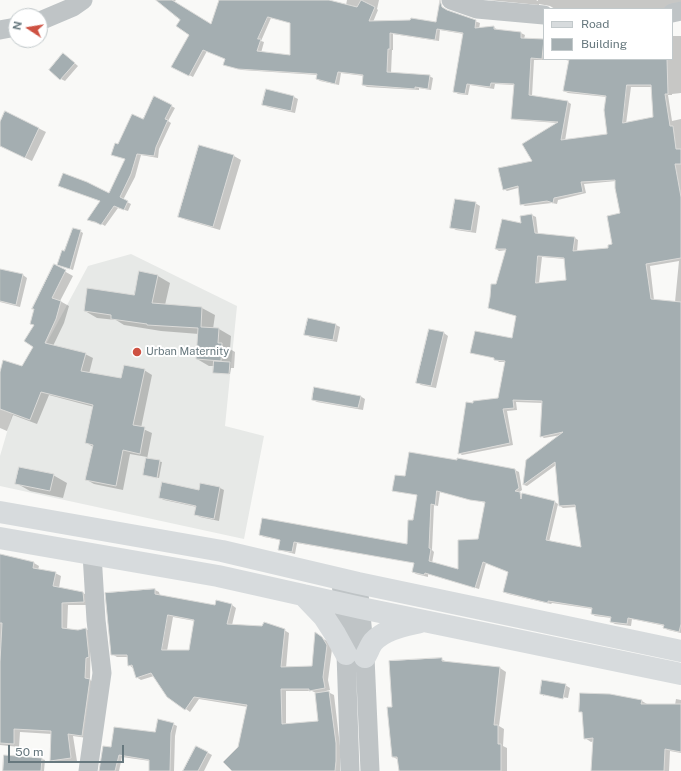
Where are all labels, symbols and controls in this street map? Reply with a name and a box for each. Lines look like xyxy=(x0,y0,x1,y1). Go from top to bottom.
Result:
north arrow xyxy=(8,8,48,48)
legend xyxy=(543,8,673,60)
text: Road xyxy=(581,17,609,31)
text: N xyxy=(10,20,24,31)
text: Building xyxy=(581,37,627,51)
place label: Urban Maternity xyxy=(146,345,229,359)
marker: Urban Maternity xyxy=(131,346,143,358)
scale bar xyxy=(10,737,126,763)
text: 50 m xyxy=(15,745,43,759)

